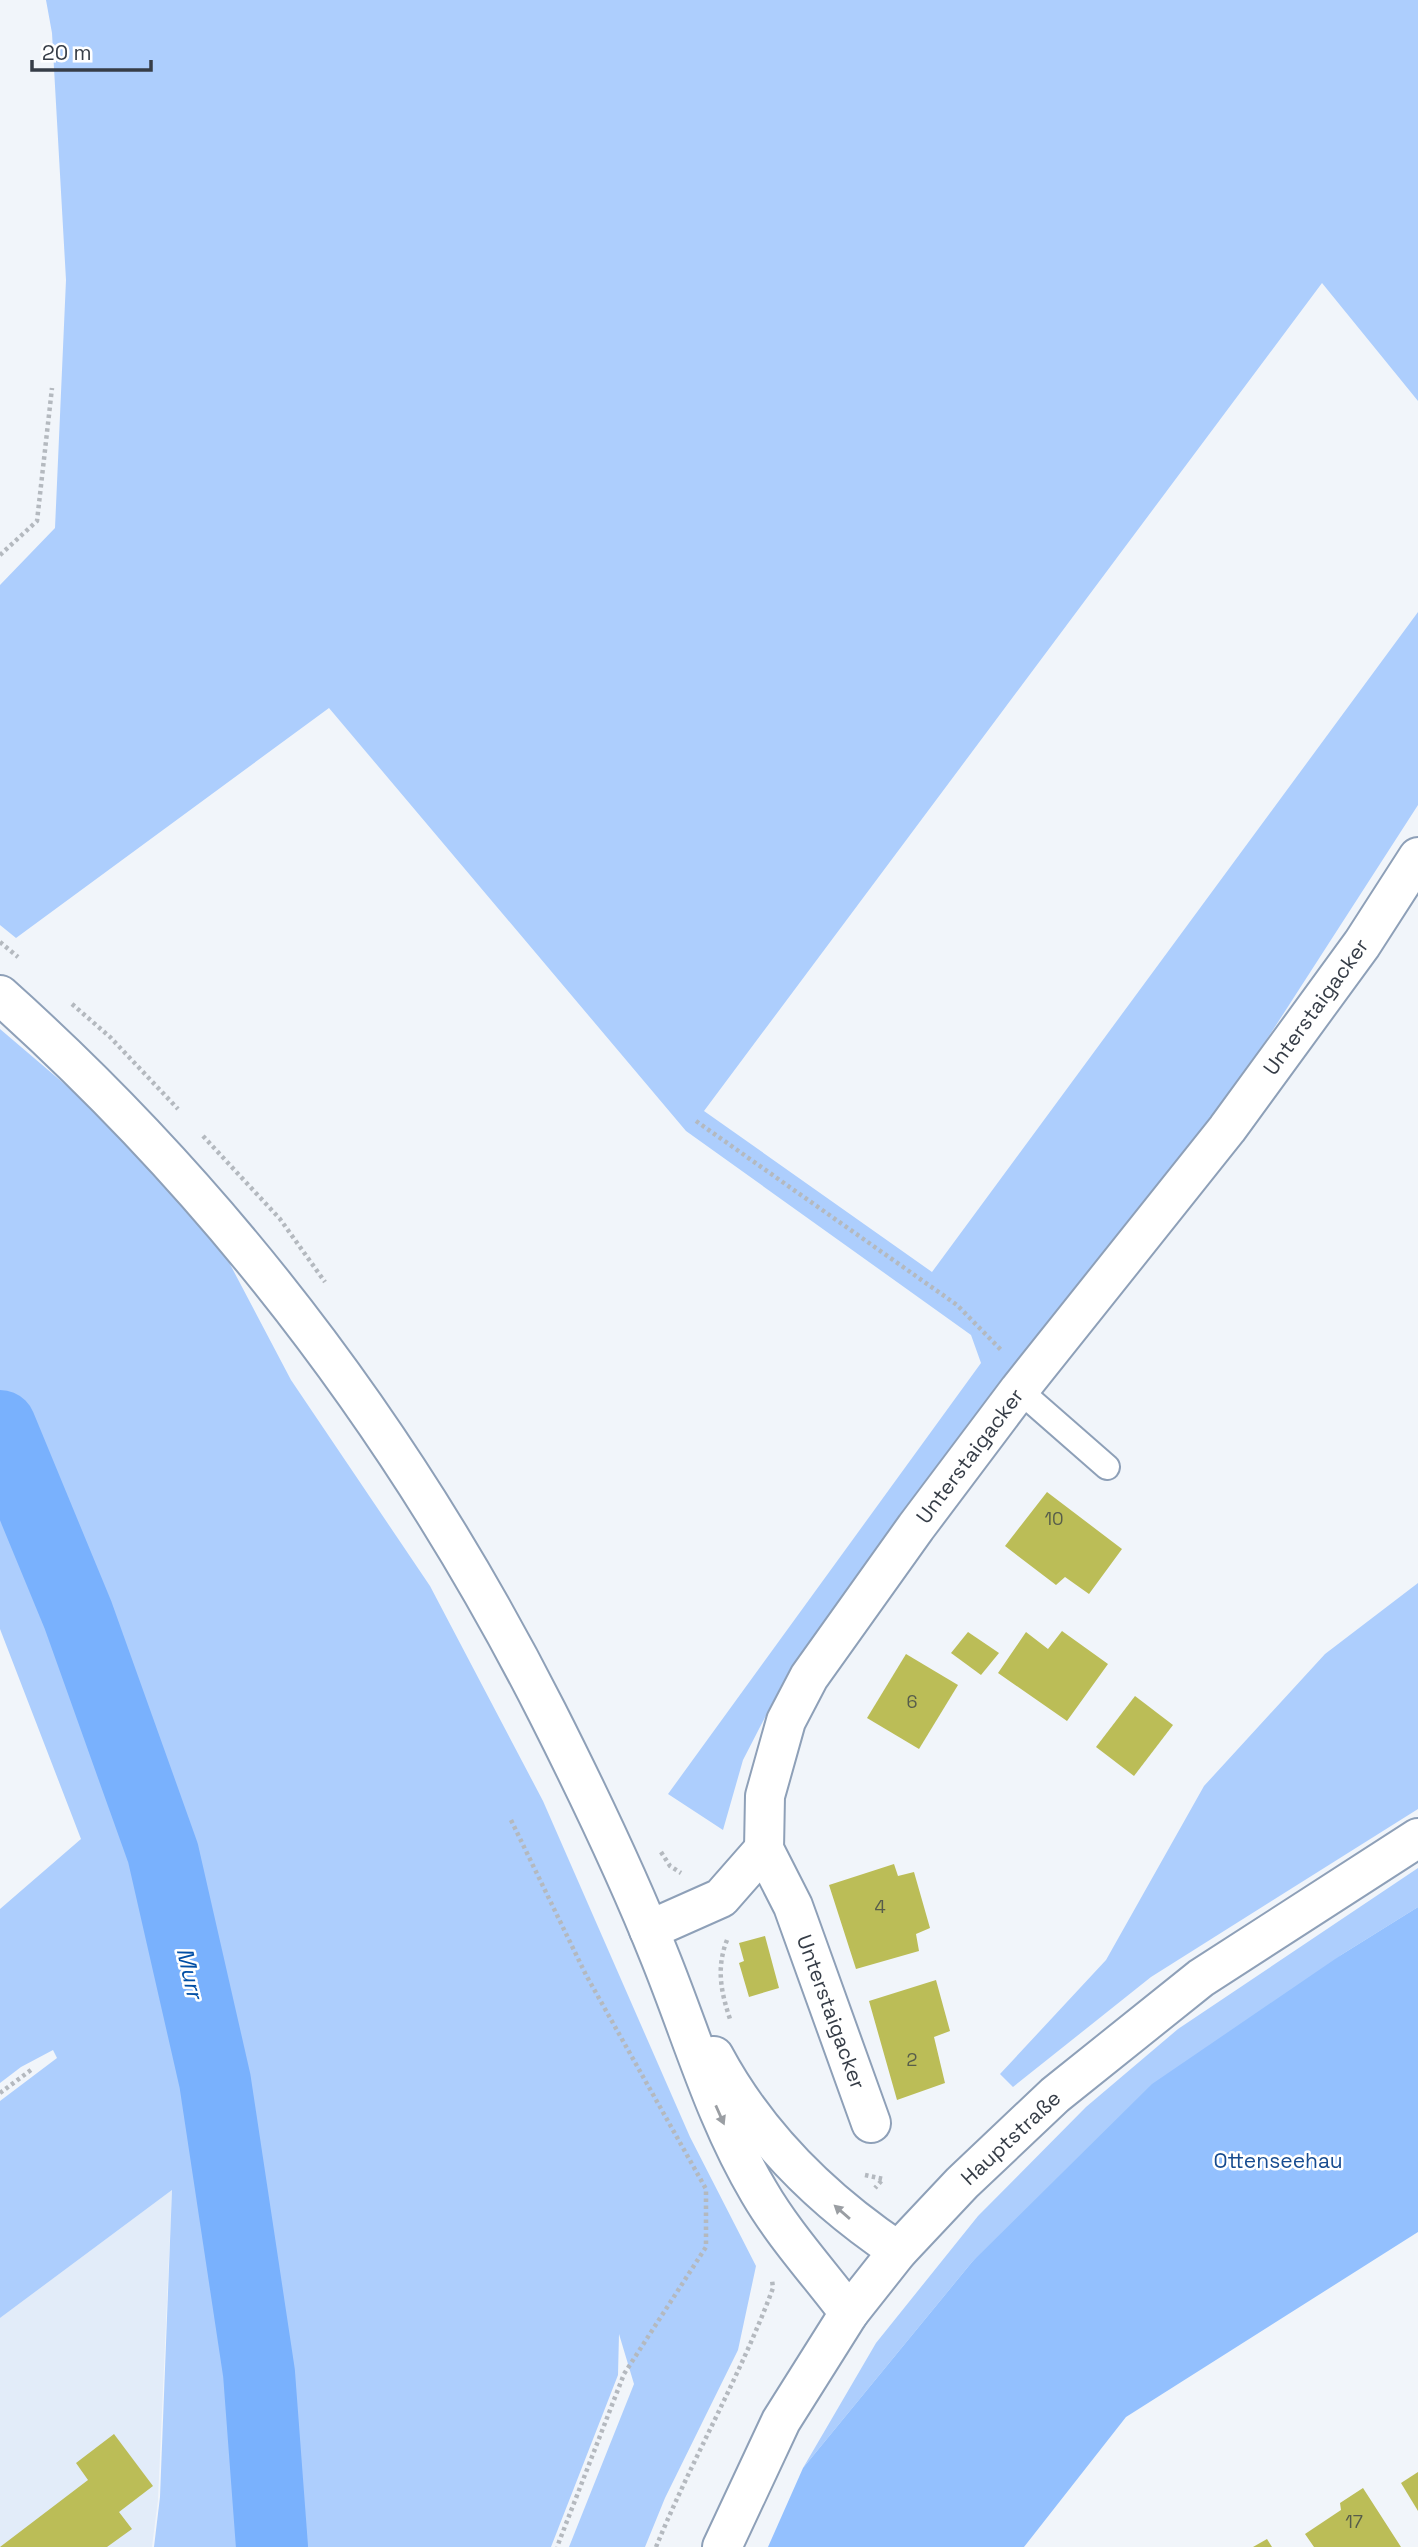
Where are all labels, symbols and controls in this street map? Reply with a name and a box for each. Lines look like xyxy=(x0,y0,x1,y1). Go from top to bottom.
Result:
scale bar xyxy=(32,28,150,72)
text: 20 m xyxy=(42,39,92,66)
street label: Unterstaigacker xyxy=(1257,933,1374,1080)
street label: Unterstaigacker xyxy=(910,1383,1029,1529)
house number: 10 xyxy=(1044,1507,1064,1530)
house number: 6 xyxy=(906,1690,918,1713)
house number: 4 xyxy=(874,1895,886,1918)
street label: Unterstaigacker xyxy=(791,1931,872,2093)
water label: Murr xyxy=(170,1945,211,2004)
house number: 2 xyxy=(907,2048,917,2071)
street label: Hauptstraße xyxy=(955,2084,1066,2191)
one-way arrow xyxy=(714,2105,726,2125)
park label: Ottenseehau xyxy=(1213,2147,1343,2174)
one-way arrow xyxy=(833,2204,851,2220)
house number: 17 xyxy=(1345,2510,1363,2533)

